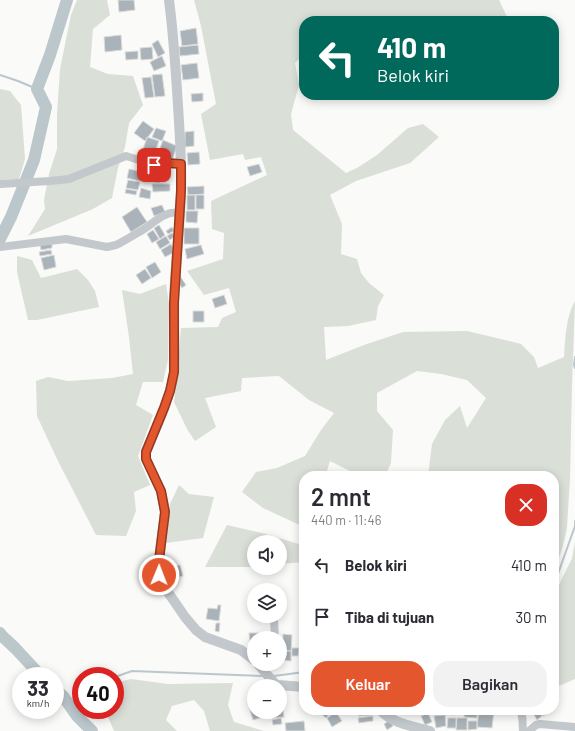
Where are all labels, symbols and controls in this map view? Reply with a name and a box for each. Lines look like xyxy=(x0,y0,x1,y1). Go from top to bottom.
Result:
text: 410 m xyxy=(377,30,446,64)
icon: left xyxy=(311,32,363,84)
text: Belok kiri xyxy=(377,64,449,86)
pin xyxy=(137,148,171,182)
icon: arrive xyxy=(143,154,165,176)
text: 2 mnt xyxy=(311,482,371,511)
button: close xyxy=(505,484,547,526)
text: 440 m · 11:46 xyxy=(311,512,381,528)
map controls xyxy=(247,535,287,719)
button: sound xyxy=(247,535,287,575)
position arrow xyxy=(138,554,180,596)
icon: left xyxy=(311,554,333,576)
text: Belok kiri xyxy=(345,556,407,574)
text: 410 m xyxy=(511,556,547,574)
button: layers xyxy=(247,583,287,623)
icon: arrive xyxy=(311,606,333,628)
text: Tiba di tujuan xyxy=(345,608,434,626)
text: 30 m xyxy=(515,608,547,626)
button: + xyxy=(247,631,287,671)
button: Keluar xyxy=(311,661,425,707)
button: Bagikan xyxy=(433,661,547,707)
speed limit sign: 40 xyxy=(72,667,124,719)
text: 33 xyxy=(27,676,49,700)
button: − xyxy=(247,679,287,719)
text: km/h xyxy=(27,697,49,709)

